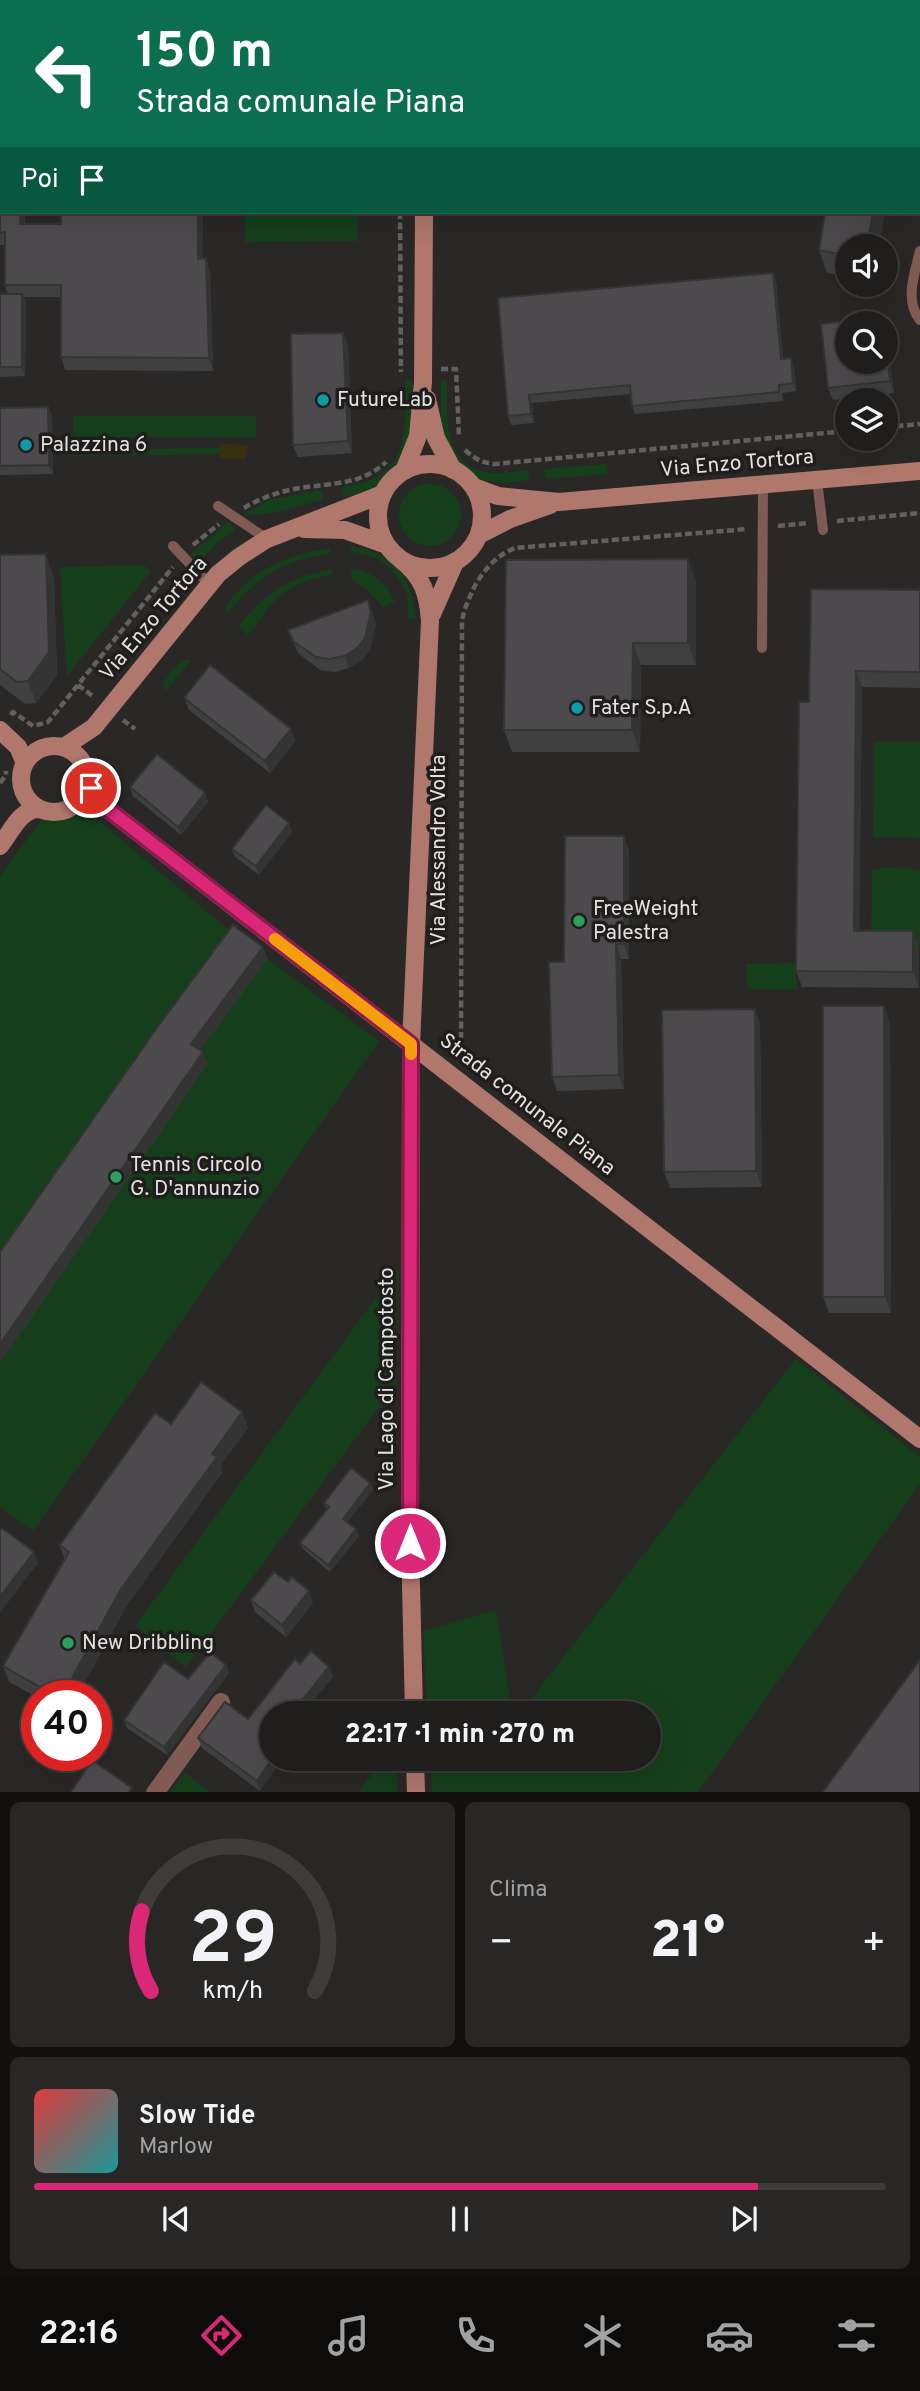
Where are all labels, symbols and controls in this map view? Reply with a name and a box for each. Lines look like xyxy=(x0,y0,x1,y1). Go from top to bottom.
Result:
text: 150 m xyxy=(136,23,273,85)
icon: left xyxy=(21,28,112,119)
text: Strada comunale Piana xyxy=(136,84,465,124)
icon: arrive xyxy=(73,161,111,199)
text: Poi xyxy=(21,164,59,197)
map controls xyxy=(835,234,898,451)
button: sound xyxy=(835,234,898,297)
button: search xyxy=(835,311,898,374)
place label: FutureLab xyxy=(337,387,433,414)
button: layers xyxy=(835,388,898,451)
marker: FutureLab xyxy=(315,392,331,408)
place label: Palazzina 6 xyxy=(40,432,147,459)
marker: Palazzina 6 xyxy=(18,437,34,453)
street label: Via Enzo Tortora xyxy=(659,444,815,484)
street label: Via Enzo Tortora xyxy=(94,551,214,687)
place label: Fater S.p.A xyxy=(591,695,692,722)
marker: Fater S.p.A xyxy=(569,700,585,716)
street label: Via Alessandro Volta xyxy=(426,755,453,945)
pin xyxy=(61,758,121,818)
icon: arrive xyxy=(72,769,110,807)
place label: FreeWeight Palestra xyxy=(593,896,699,947)
marker: FreeWeight Palestra xyxy=(571,913,587,929)
street label: Strada comunale Piana xyxy=(434,1028,620,1182)
place label: Tennis Circolo G. D'annunzio xyxy=(130,1152,262,1203)
marker: Tennis Circolo G. D'annunzio xyxy=(108,1169,124,1185)
street label: Via Lago di Campotosto xyxy=(374,1267,401,1491)
position arrow xyxy=(373,1506,447,1580)
place label: New Dribbling xyxy=(82,1630,214,1657)
marker: New Dribbling xyxy=(60,1635,76,1651)
speed limit sign: 40 xyxy=(21,1680,112,1771)
text: 22:17 · 1 min · 270 m xyxy=(345,1719,575,1752)
text: Clima xyxy=(489,1876,547,1905)
text: 29 xyxy=(188,1897,277,1989)
text: 21° xyxy=(650,1910,725,1976)
text: − xyxy=(489,1920,514,1969)
text: + xyxy=(861,1920,886,1969)
text: km/h xyxy=(202,1975,263,2007)
text: Slow Tide xyxy=(139,2100,256,2133)
text: Marlow xyxy=(139,2133,213,2162)
icon: previous xyxy=(157,2200,195,2238)
icon: pause xyxy=(441,2200,479,2238)
icon: next xyxy=(725,2200,763,2238)
icon: directions xyxy=(197,2311,246,2360)
icon: music xyxy=(324,2311,373,2360)
icon: phone xyxy=(451,2311,500,2360)
icon: climate xyxy=(578,2311,627,2360)
icon: car xyxy=(705,2311,754,2360)
icon: filters xyxy=(832,2311,881,2360)
text: 22:16 xyxy=(39,2315,118,2355)

